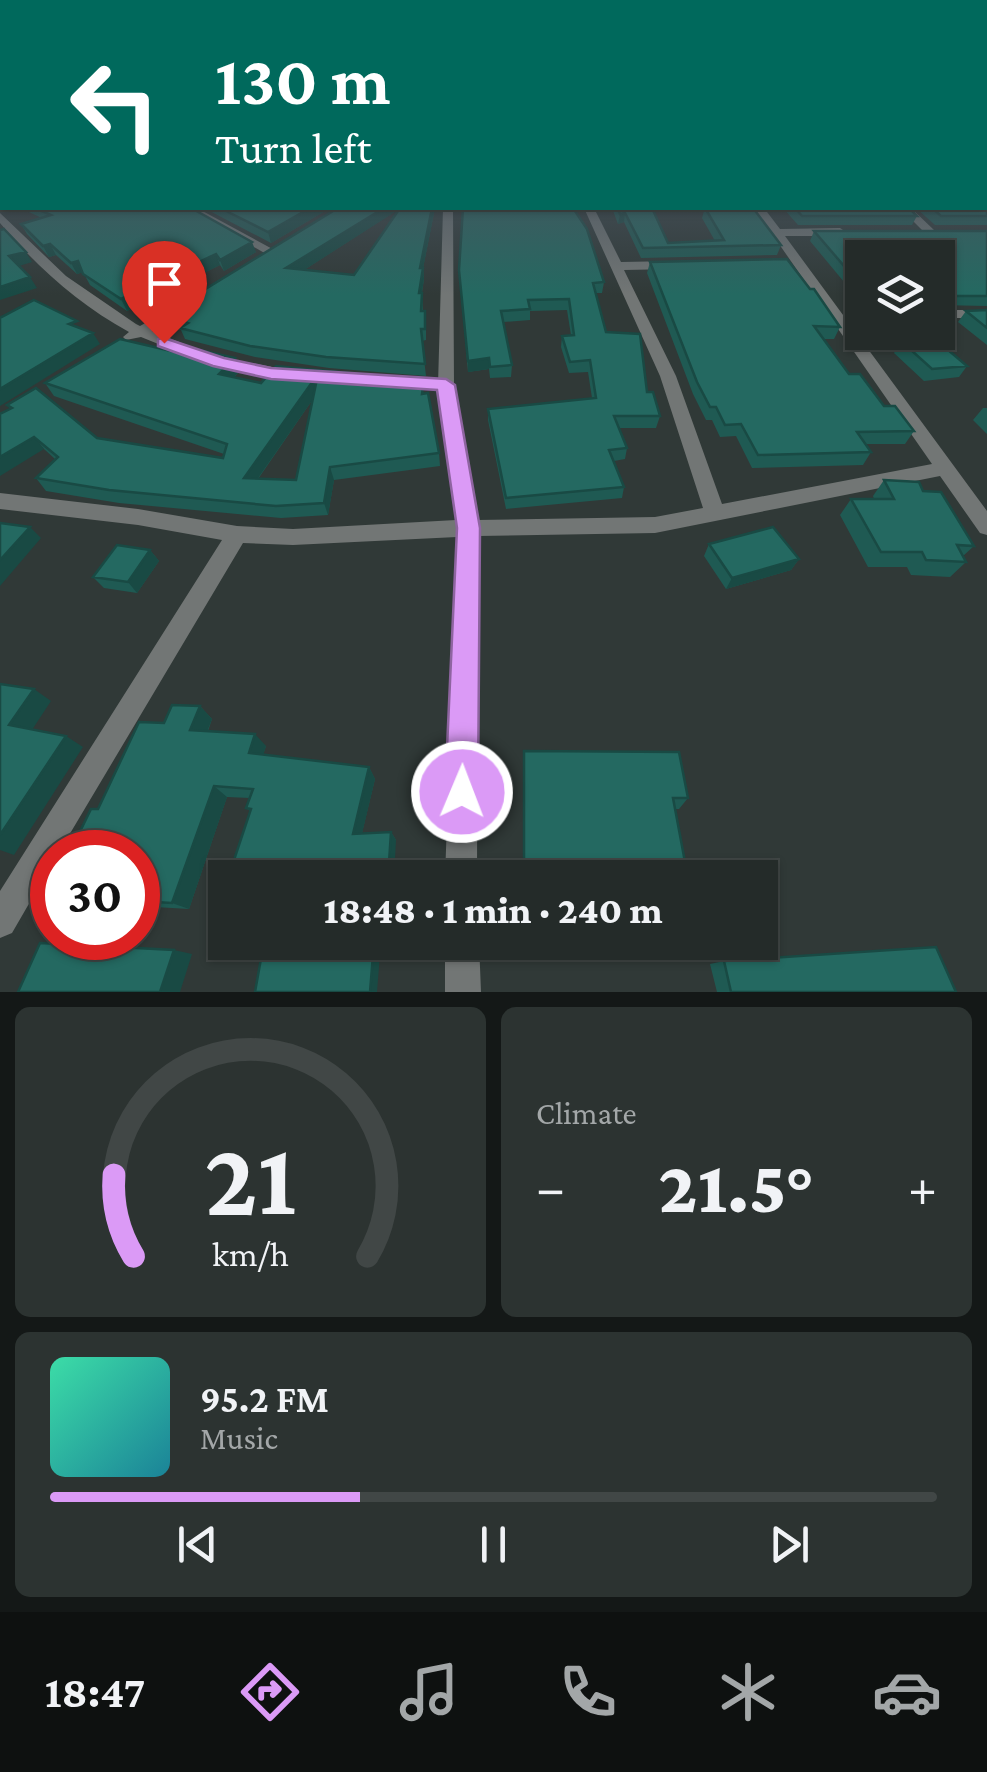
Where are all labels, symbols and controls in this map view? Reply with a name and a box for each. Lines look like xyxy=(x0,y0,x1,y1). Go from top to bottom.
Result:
icon: left xyxy=(50,40,180,170)
text: 130 m xyxy=(215,41,391,119)
text: Turn left xyxy=(215,123,372,173)
map controls xyxy=(845,240,955,350)
button: layers xyxy=(845,240,955,350)
pin xyxy=(122,241,207,344)
icon: arrive xyxy=(137,256,192,311)
position arrow xyxy=(410,740,514,844)
speed limit sign: 30 xyxy=(30,830,160,960)
text: 18:48 · 1 min · 240 m xyxy=(324,889,662,931)
text: Climate xyxy=(536,1095,637,1131)
text: 21 xyxy=(205,1121,296,1236)
text: 21.5° xyxy=(658,1145,815,1228)
text: − xyxy=(536,1157,565,1218)
text: + xyxy=(908,1157,937,1218)
text: km/h xyxy=(212,1234,289,1274)
text: 95.2 FM xyxy=(200,1378,329,1420)
text: Music xyxy=(200,1420,278,1456)
icon: previous xyxy=(170,1517,225,1572)
icon: pause xyxy=(466,1517,521,1572)
icon: next xyxy=(762,1517,817,1572)
icon: directions xyxy=(235,1657,305,1727)
icon: music xyxy=(394,1657,464,1727)
icon: phone xyxy=(553,1657,623,1727)
icon: climate xyxy=(713,1657,783,1727)
icon: car xyxy=(872,1657,942,1727)
text: 18:47 xyxy=(45,1667,145,1717)

